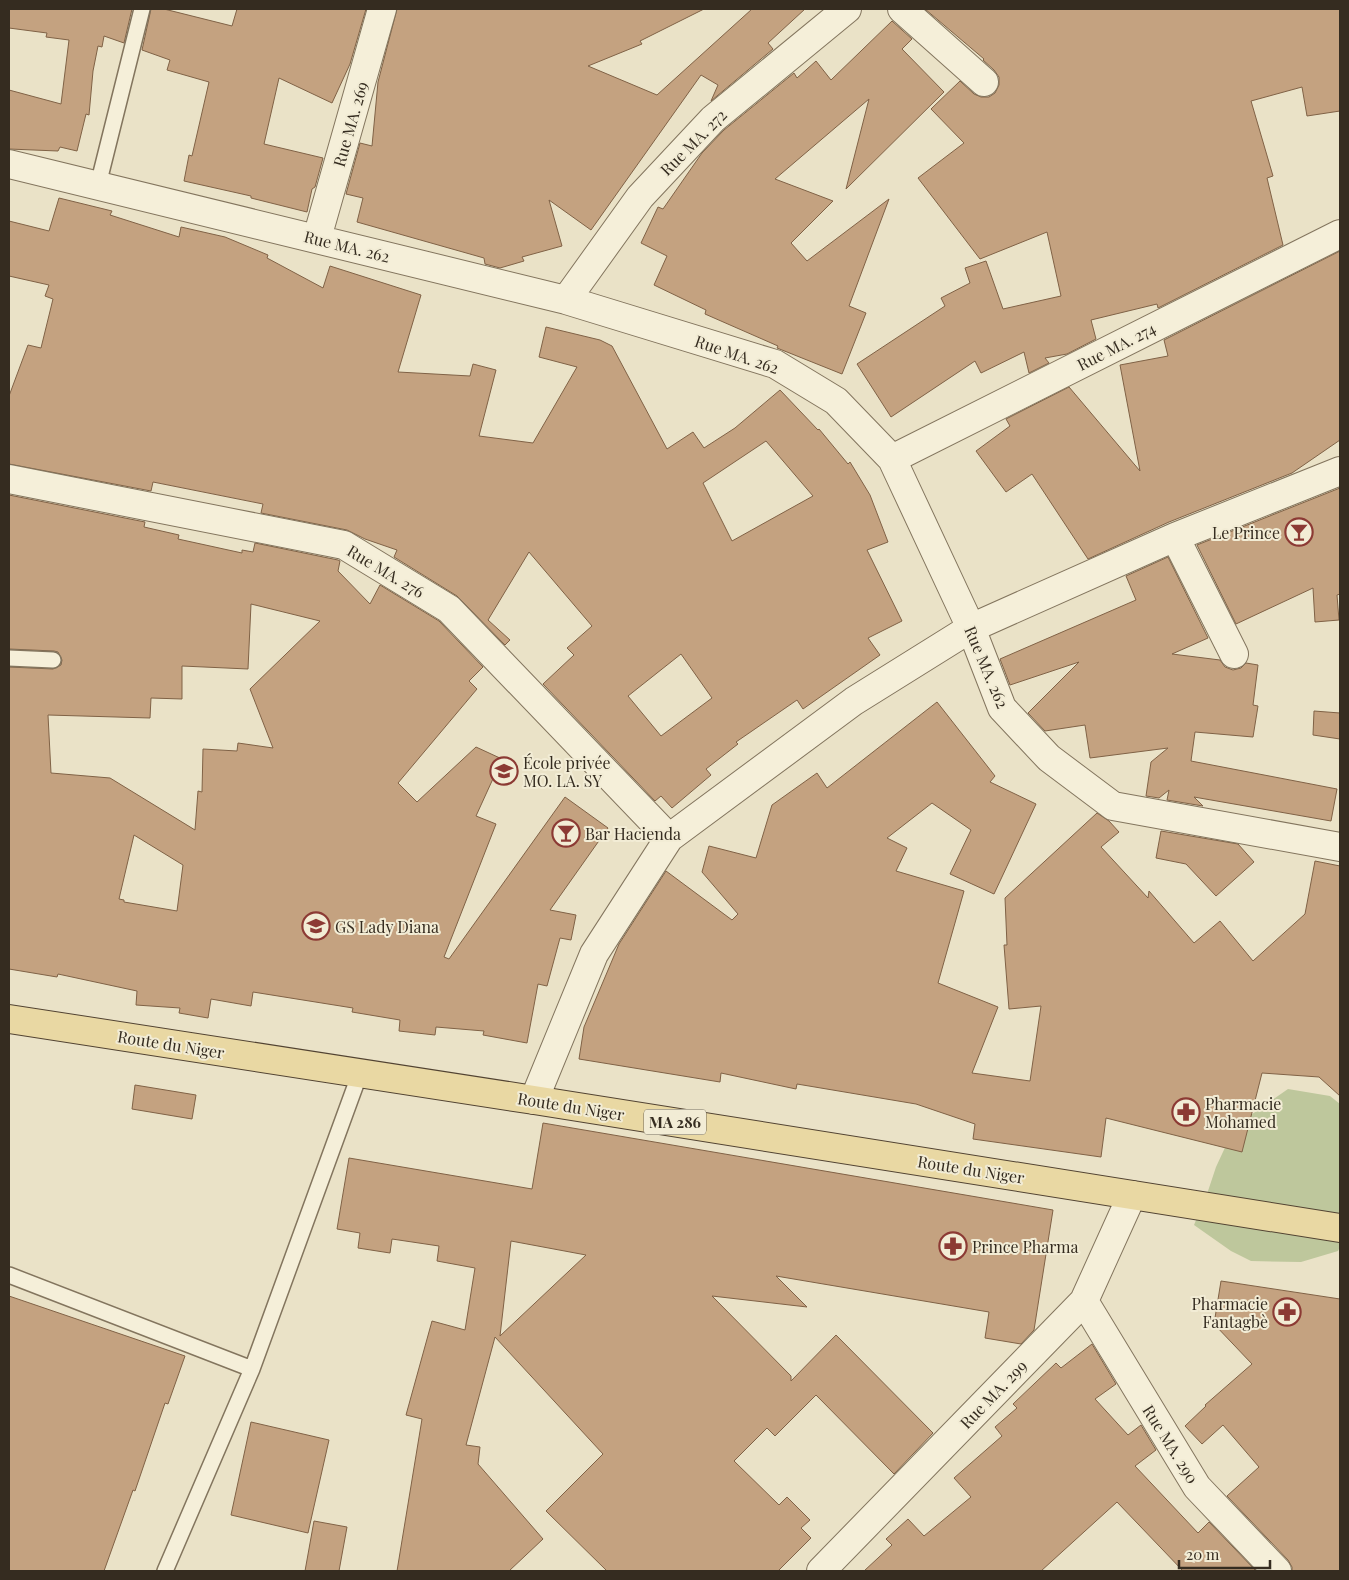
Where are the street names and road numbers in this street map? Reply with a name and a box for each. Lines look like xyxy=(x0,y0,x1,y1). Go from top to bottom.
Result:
street label: Rue MA. 269 xyxy=(328,79,372,169)
street label: Rue MA. 272 xyxy=(655,104,731,180)
street label: Rue MA. 262 xyxy=(302,225,392,267)
street label: Rue MA. 274 xyxy=(1073,317,1159,375)
street label: Rue MA. 262 xyxy=(692,330,782,378)
street label: Rue MA. 276 xyxy=(344,540,428,602)
street label: Rue MA. 262 xyxy=(960,623,1014,711)
street label: Route du Niger xyxy=(116,1025,226,1063)
street label: Route du Niger xyxy=(516,1087,626,1125)
road number: MA 286 xyxy=(644,1110,706,1134)
street label: Route du Niger xyxy=(916,1150,1026,1188)
street label: Rue MA. 299 xyxy=(955,1355,1031,1433)
street label: Rue MA. 290 xyxy=(1138,1401,1204,1487)

